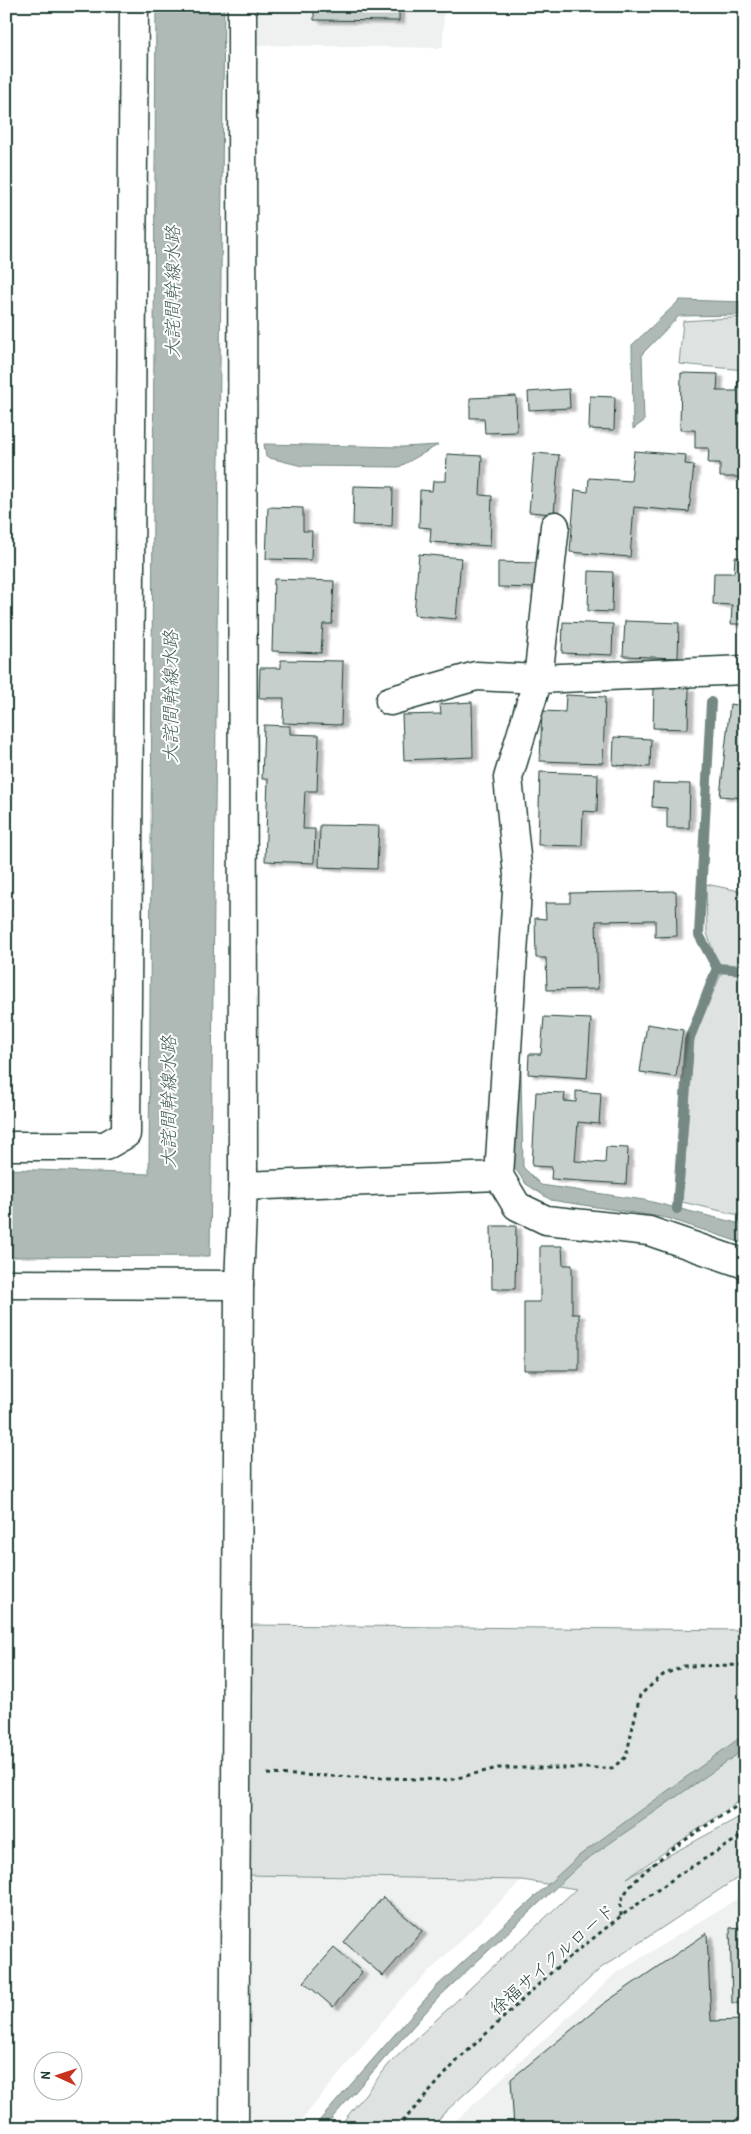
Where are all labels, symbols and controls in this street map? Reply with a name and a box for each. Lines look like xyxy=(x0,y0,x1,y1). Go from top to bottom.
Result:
water label: 大詫間幹線水路 xyxy=(159,225,185,359)
water label: 大詫間幹線水路 xyxy=(157,630,183,764)
water label: 大詫間幹線水路 xyxy=(155,1035,181,1169)
street label: 徐福サイクルロード xyxy=(484,1897,620,2021)
north arrow xyxy=(32,2052,82,2102)
text: N xyxy=(35,2071,54,2080)

